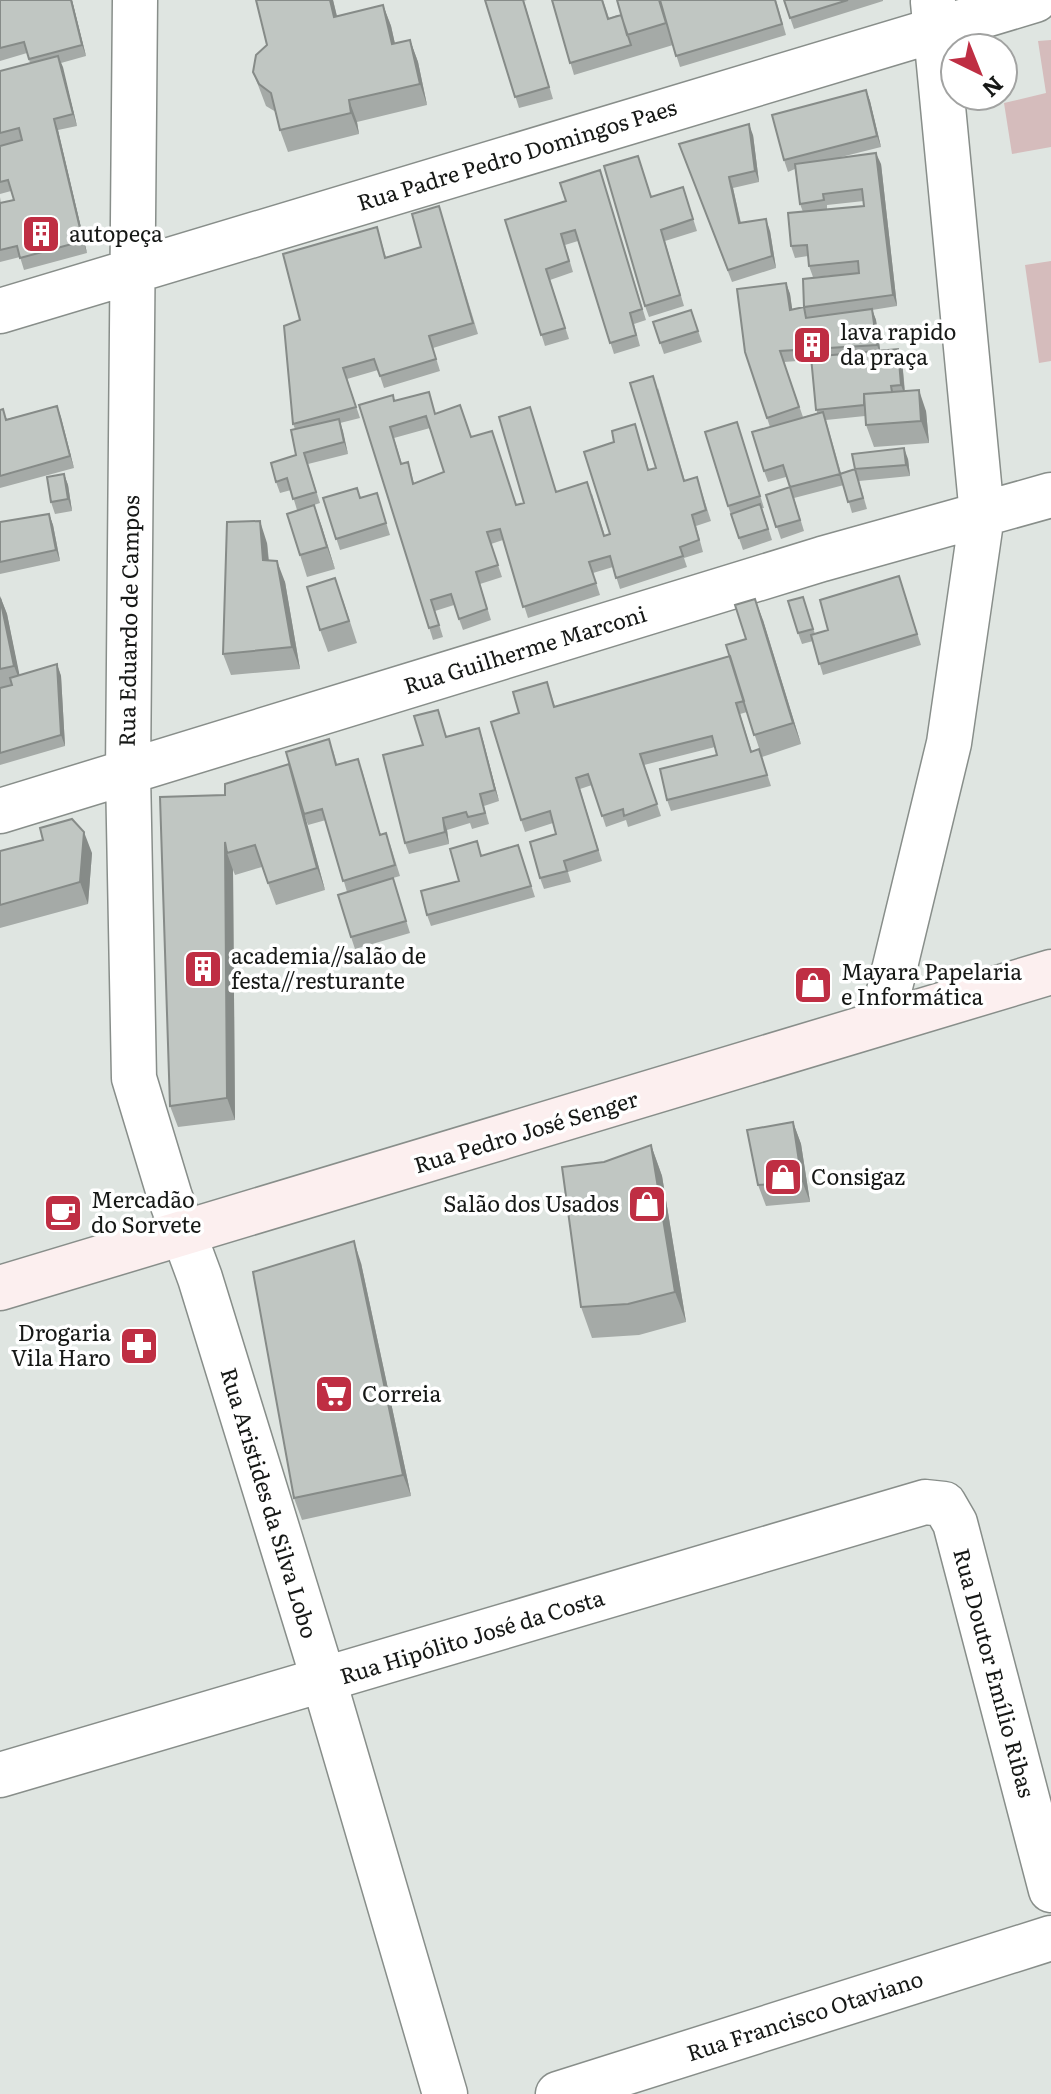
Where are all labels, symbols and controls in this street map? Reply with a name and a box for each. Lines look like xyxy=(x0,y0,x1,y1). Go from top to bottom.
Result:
north arrow xyxy=(939,32,1019,112)
text: N xyxy=(976,69,1012,106)
street label: Rua Padre Pedro Domingos Paes xyxy=(353,89,680,218)
building icon: autopeça xyxy=(20,213,62,255)
place label: autopeça xyxy=(69,216,163,249)
place label: lava rapido da praça xyxy=(840,314,956,372)
building icon: lava rapido da praça xyxy=(791,324,833,366)
street label: Rua Eduardo de Campos xyxy=(109,495,146,747)
street label: Rua Guilherme Marconi xyxy=(399,596,650,701)
place label: academia//salão de festa//resturante xyxy=(231,938,426,996)
building icon: academia//salão de festa//resturante xyxy=(182,948,224,990)
place label: Mayara Papelaria e Informática xyxy=(841,954,1022,1012)
shop icon: Mayara Papelaria e Informática xyxy=(792,964,834,1006)
street label: Rua Pedro José Senger xyxy=(409,1081,642,1180)
shop icon: Consigaz xyxy=(762,1156,804,1198)
place label: Consigaz xyxy=(811,1159,906,1192)
place label: Mercadão do Sorvete xyxy=(91,1182,202,1240)
shop icon: Salão dos Usados xyxy=(626,1183,668,1225)
place label: Salão dos Usados xyxy=(443,1186,619,1219)
cafe icon: Mercadão do Sorvete xyxy=(42,1192,84,1234)
place label: Drogaria Vila Haro xyxy=(11,1315,111,1373)
pharmacy icon: Drogaria Vila Haro xyxy=(118,1325,160,1367)
street label: Rua Aristides da Silva Lobo xyxy=(213,1363,327,1642)
supermarket icon: Correia xyxy=(313,1373,355,1415)
place label: Correia xyxy=(362,1376,441,1409)
street label: Rua Doutor Emílio Ribas xyxy=(946,1544,1045,1801)
street label: Rua Hipólito José da Costa xyxy=(335,1580,608,1692)
street label: Rua Francisco Otaviano xyxy=(682,1961,927,2068)

